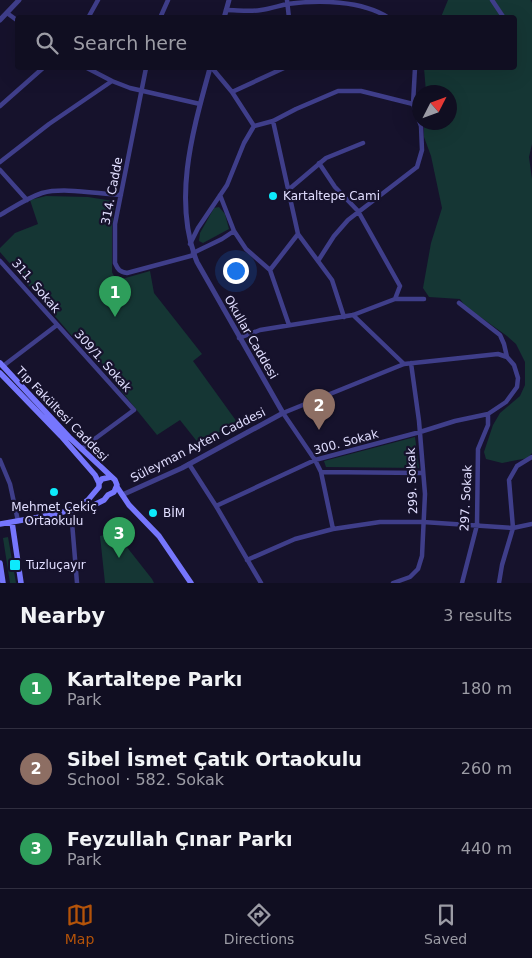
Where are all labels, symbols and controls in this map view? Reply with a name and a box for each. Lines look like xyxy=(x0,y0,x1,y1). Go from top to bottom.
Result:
search box xyxy=(15,15,517,70)
icon: search xyxy=(33,29,61,57)
text: Search here xyxy=(73,32,187,54)
north arrow xyxy=(412,85,457,130)
street label: 314. Cadde xyxy=(99,156,125,226)
place label: Kartaltepe Cami xyxy=(283,189,380,203)
marker: Kartaltepe Cami xyxy=(267,190,279,202)
street label: 311. Sokak xyxy=(9,256,63,316)
your location xyxy=(223,258,249,284)
pin: 1 xyxy=(99,276,131,317)
street label: Okullar Caddesi xyxy=(221,293,281,381)
street label: 309/1. Sokak xyxy=(72,327,134,395)
street label: Tıp Fakültesi Caddesi xyxy=(12,363,111,464)
pin: 2 xyxy=(303,389,335,430)
street label: Süleyman Ayten Caddesi xyxy=(128,405,268,485)
street label: 300. Sokak xyxy=(312,427,380,457)
street label: 299. Sokak xyxy=(404,447,420,514)
street label: 297. Sokak xyxy=(457,464,475,532)
marker: Mehmet Çekiç Ortaokulu xyxy=(48,486,60,498)
place label: Mehmet Çekiç Ortaokulu xyxy=(11,500,97,528)
place label: BİM xyxy=(163,505,185,520)
marker: BİM xyxy=(147,507,159,519)
pin: 3 xyxy=(103,517,135,558)
marker: Tuzluçayır xyxy=(8,558,22,572)
place label: Tuzluçayır xyxy=(25,558,86,572)
text: Nearby xyxy=(20,604,105,628)
text: 3 results xyxy=(443,606,512,625)
text: Kartaltepe Parkı xyxy=(67,668,242,690)
text: 1 xyxy=(30,679,42,698)
text: 180 m xyxy=(461,679,512,698)
text: Park xyxy=(67,690,102,709)
text: Sibel İsmet Çatık Ortaokulu xyxy=(67,748,362,770)
text: 2 xyxy=(30,759,42,778)
text: 260 m xyxy=(461,759,512,778)
text: School · 582. Sokak xyxy=(67,770,224,789)
text: Feyzullah Çınar Parkı xyxy=(67,828,293,850)
text: 3 xyxy=(30,839,42,858)
text: 440 m xyxy=(461,839,512,858)
text: Park xyxy=(67,850,102,869)
tab: Map xyxy=(65,901,94,947)
tab: Directions xyxy=(224,901,294,947)
tab: Saved xyxy=(424,901,467,947)

